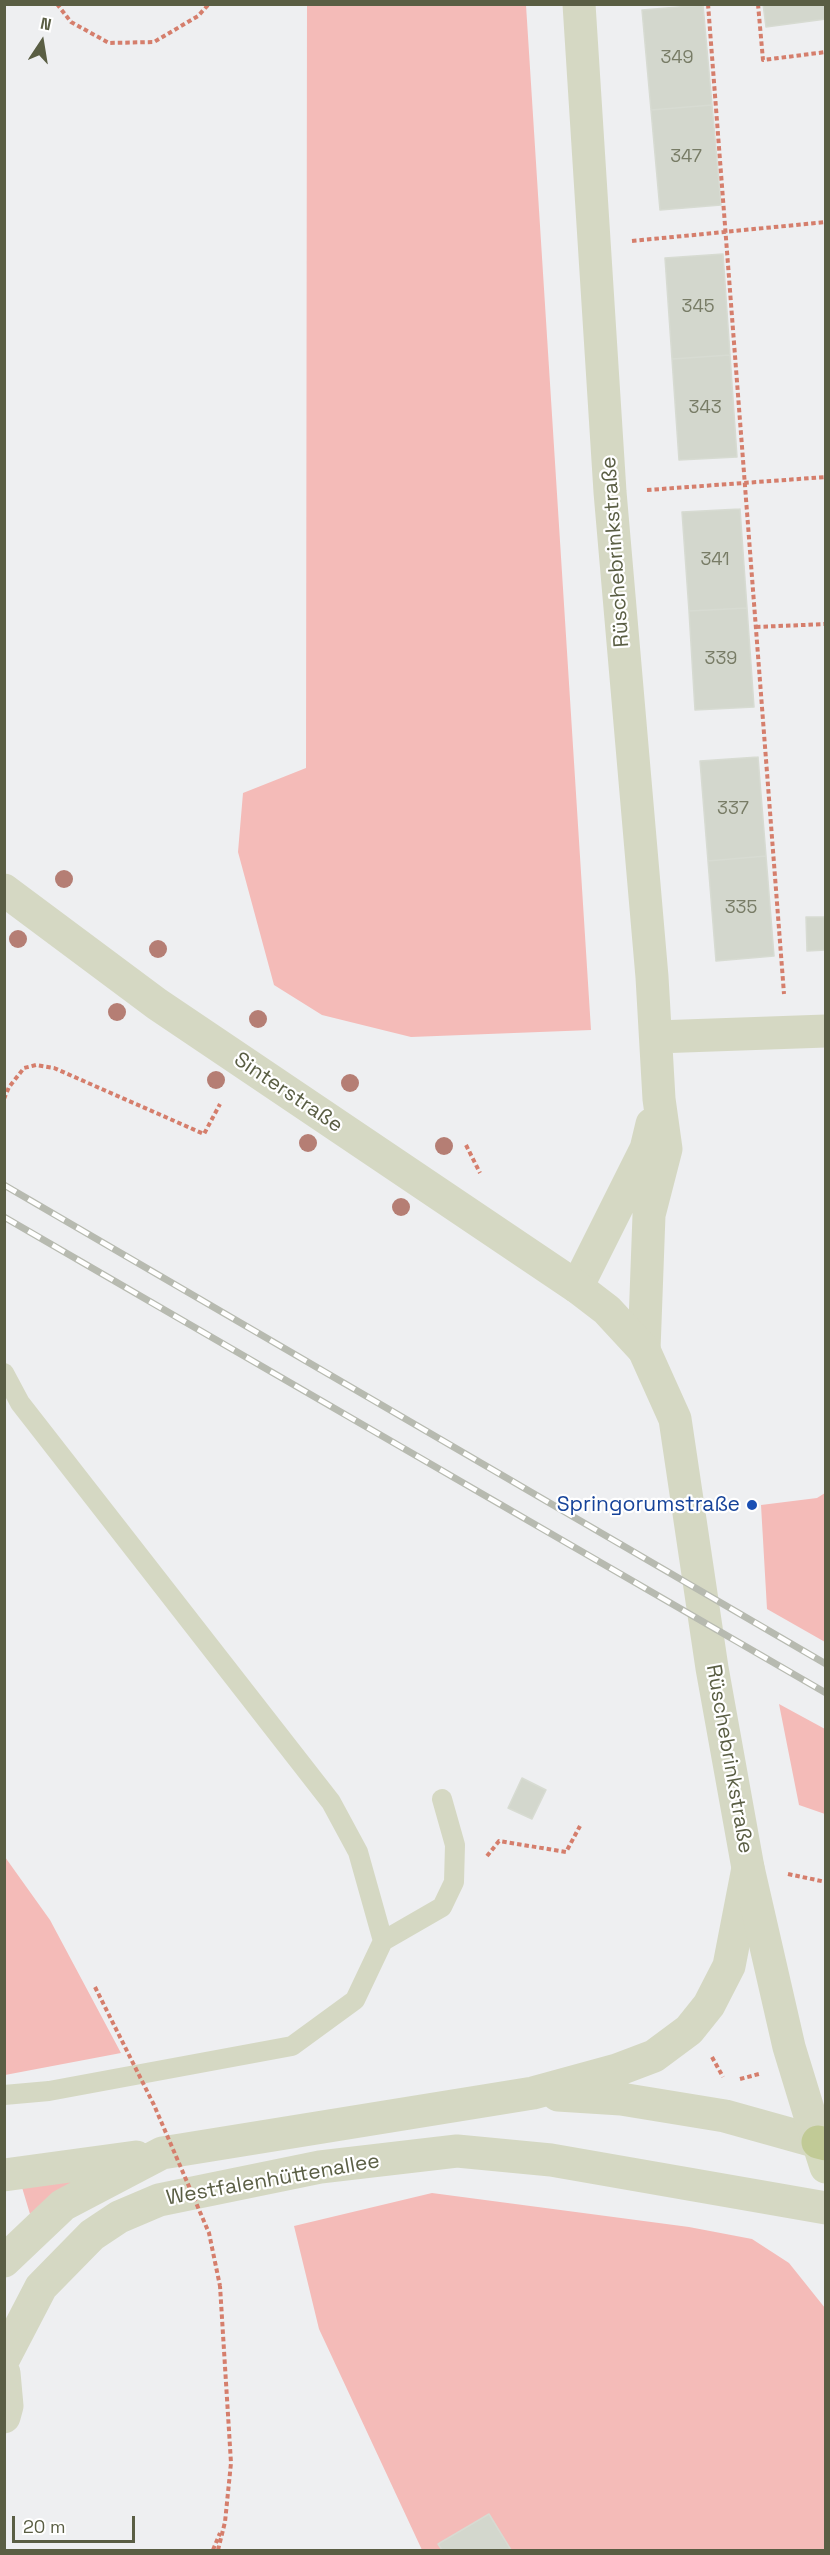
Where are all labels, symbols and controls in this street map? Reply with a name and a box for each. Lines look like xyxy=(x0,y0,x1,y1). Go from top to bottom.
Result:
north arrow xyxy=(12,12,72,72)
text: N xyxy=(38,13,53,35)
house number: 349 xyxy=(660,47,694,69)
house number: 347 xyxy=(670,146,702,168)
house number: 345 xyxy=(682,296,714,318)
house number: 343 xyxy=(689,397,721,419)
street label: Rüschebrinkstraße xyxy=(597,456,635,648)
house number: 341 xyxy=(700,549,730,571)
house number: 339 xyxy=(705,648,737,670)
house number: 337 xyxy=(717,798,749,820)
house number: 335 xyxy=(725,897,757,919)
street label: Sinterstraße xyxy=(229,1047,347,1139)
place label: Springorumstraße xyxy=(557,1492,740,1518)
marker: Springorumstraße xyxy=(745,1498,759,1512)
street label: Rüschebrinkstraße xyxy=(700,1663,758,1855)
street label: Westfalenhüttenallee xyxy=(164,2149,382,2211)
scale bar xyxy=(15,2504,138,2542)
text: 20 m xyxy=(23,2515,66,2538)

